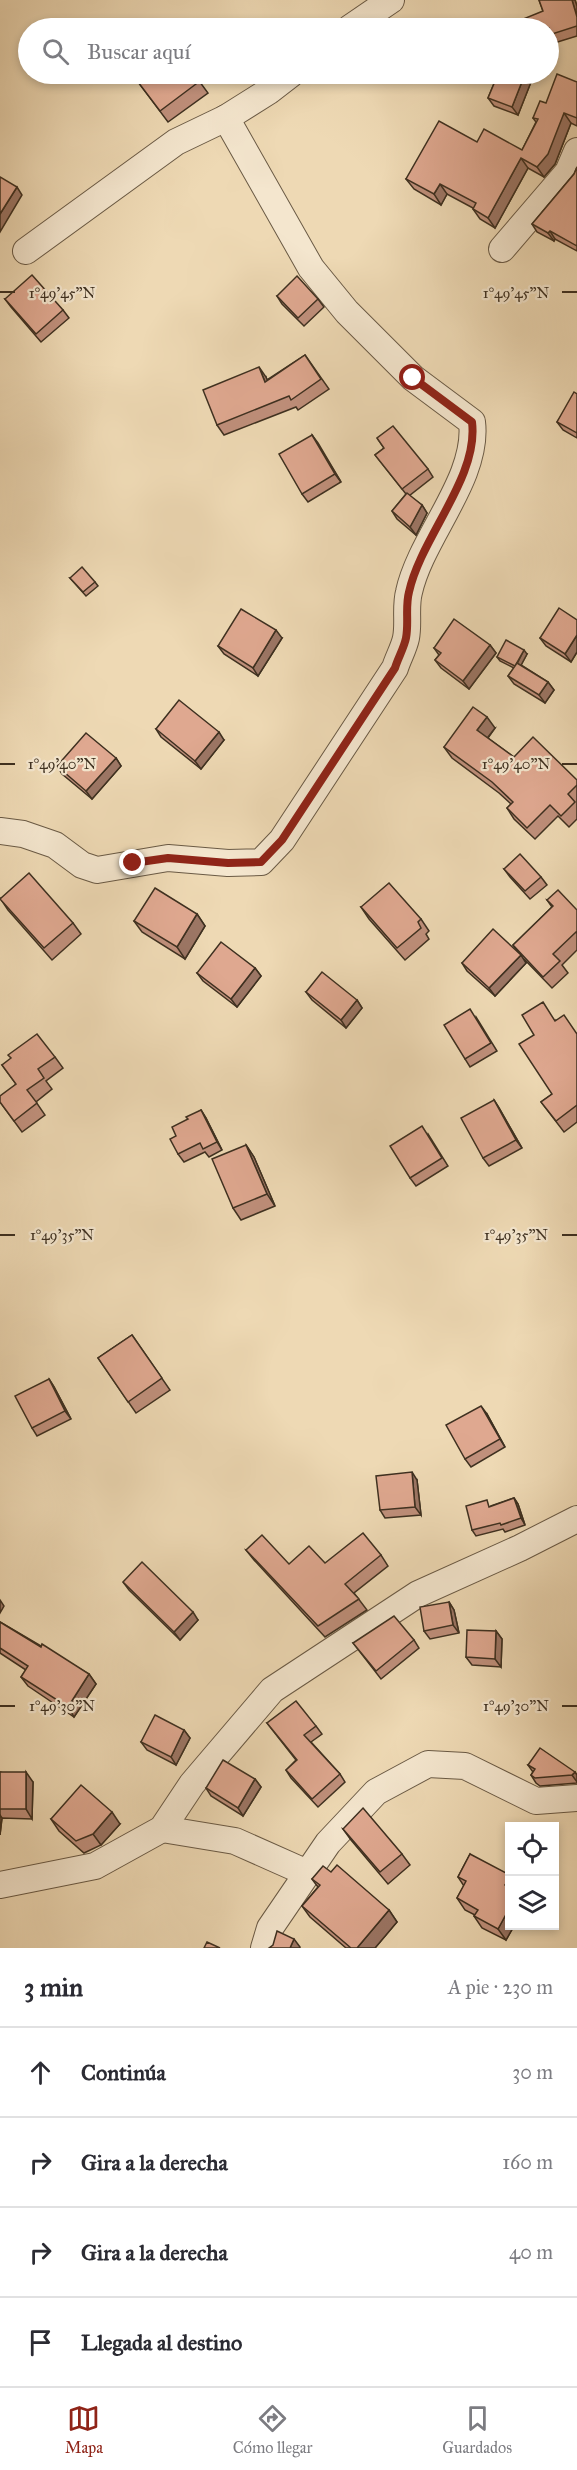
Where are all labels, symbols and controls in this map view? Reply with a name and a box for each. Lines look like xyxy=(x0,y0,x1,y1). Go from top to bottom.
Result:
search box xyxy=(18,18,559,84)
icon: search xyxy=(39,35,72,68)
text: Buscar aquí xyxy=(87,38,190,65)
text: 1°49'45"N xyxy=(29,284,96,302)
text: 1°49'45"N xyxy=(483,284,550,302)
route start xyxy=(399,364,425,390)
text: 1°49'40"N xyxy=(28,755,96,773)
text: 1°49'40"N xyxy=(482,755,550,773)
route end xyxy=(119,849,145,875)
text: 1°49'35"N xyxy=(30,1226,94,1244)
text: 1°49'35"N xyxy=(484,1226,548,1244)
text: 1°49'30"N xyxy=(29,1697,95,1715)
text: 1°49'30"N xyxy=(483,1697,549,1715)
map controls xyxy=(505,1822,559,1930)
button: locate xyxy=(505,1822,559,1876)
button: layers xyxy=(505,1876,559,1930)
text: 3 min xyxy=(24,1971,83,2003)
text: A pie · 230 m xyxy=(448,1975,553,1999)
icon: ahead xyxy=(24,2056,57,2089)
text: Continúa xyxy=(81,2059,166,2086)
text: 30 m xyxy=(512,2060,553,2084)
icon: right xyxy=(24,2146,57,2179)
text: Gira a la derecha xyxy=(81,2149,228,2176)
text: 160 m xyxy=(502,2150,553,2174)
icon: right xyxy=(24,2236,57,2269)
text: Gira a la derecha xyxy=(81,2239,228,2266)
text: 40 m xyxy=(509,2240,553,2264)
icon: arrive xyxy=(24,2326,57,2359)
text: Llegada al destino xyxy=(81,2329,242,2356)
tab: Mapa xyxy=(65,2402,103,2457)
tab: Cómo llegar xyxy=(233,2402,312,2457)
tab: Guardados xyxy=(442,2402,512,2457)

